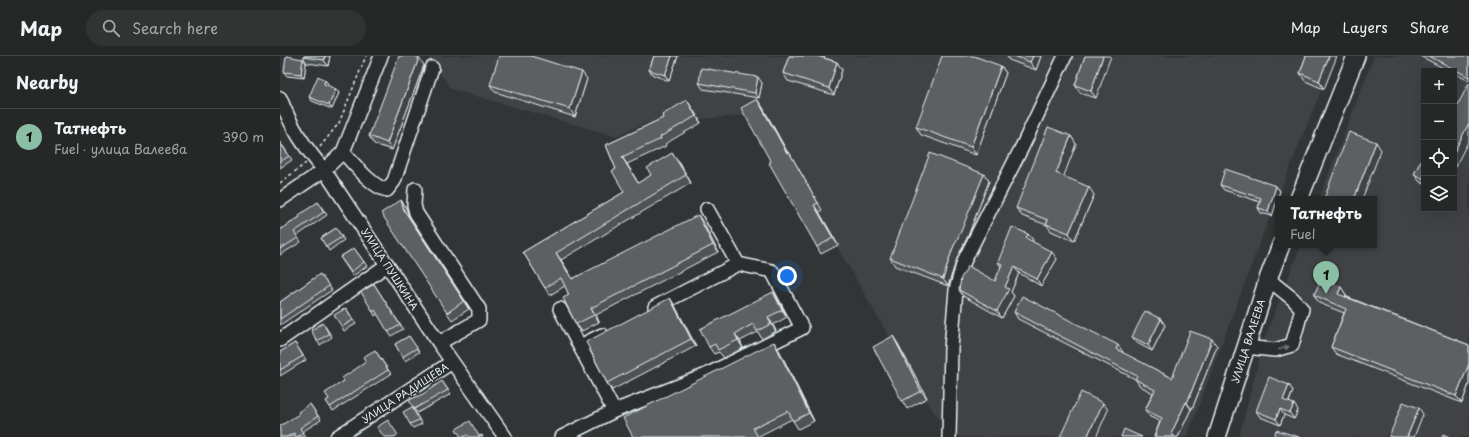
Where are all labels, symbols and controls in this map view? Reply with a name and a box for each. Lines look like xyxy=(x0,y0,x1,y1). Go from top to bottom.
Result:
search box xyxy=(86,10,366,46)
text: Map xyxy=(20,14,62,42)
text: Search here xyxy=(132,16,218,39)
icon: search xyxy=(100,17,122,39)
text: Map xyxy=(1291,17,1321,38)
text: Layers xyxy=(1343,17,1388,38)
text: Share xyxy=(1410,17,1449,38)
map controls xyxy=(1421,68,1457,212)
button: + xyxy=(1421,68,1457,104)
text: Nearby xyxy=(16,69,78,95)
button: − xyxy=(1421,104,1457,140)
text: Татнефть xyxy=(54,116,126,139)
text: 1 xyxy=(26,127,32,146)
text: 390 m xyxy=(222,127,264,146)
text: Fuel · улица Валеева xyxy=(54,139,187,158)
button: locate xyxy=(1421,140,1457,176)
button: layers xyxy=(1421,176,1457,212)
popup xyxy=(1275,196,1377,248)
text: Татнефть xyxy=(1290,201,1362,224)
text: Fuel xyxy=(1290,224,1315,243)
street label: УЛИЦА ПУШКИНА xyxy=(358,225,423,313)
pin: 1 xyxy=(1313,261,1339,294)
your location xyxy=(777,266,797,286)
street label: УЛИЦА ВАЛЕЕВА xyxy=(1227,297,1268,385)
one-way arrow xyxy=(1278,345,1290,351)
street label: УЛИЦА РАДИЩЕВА xyxy=(358,359,451,426)

